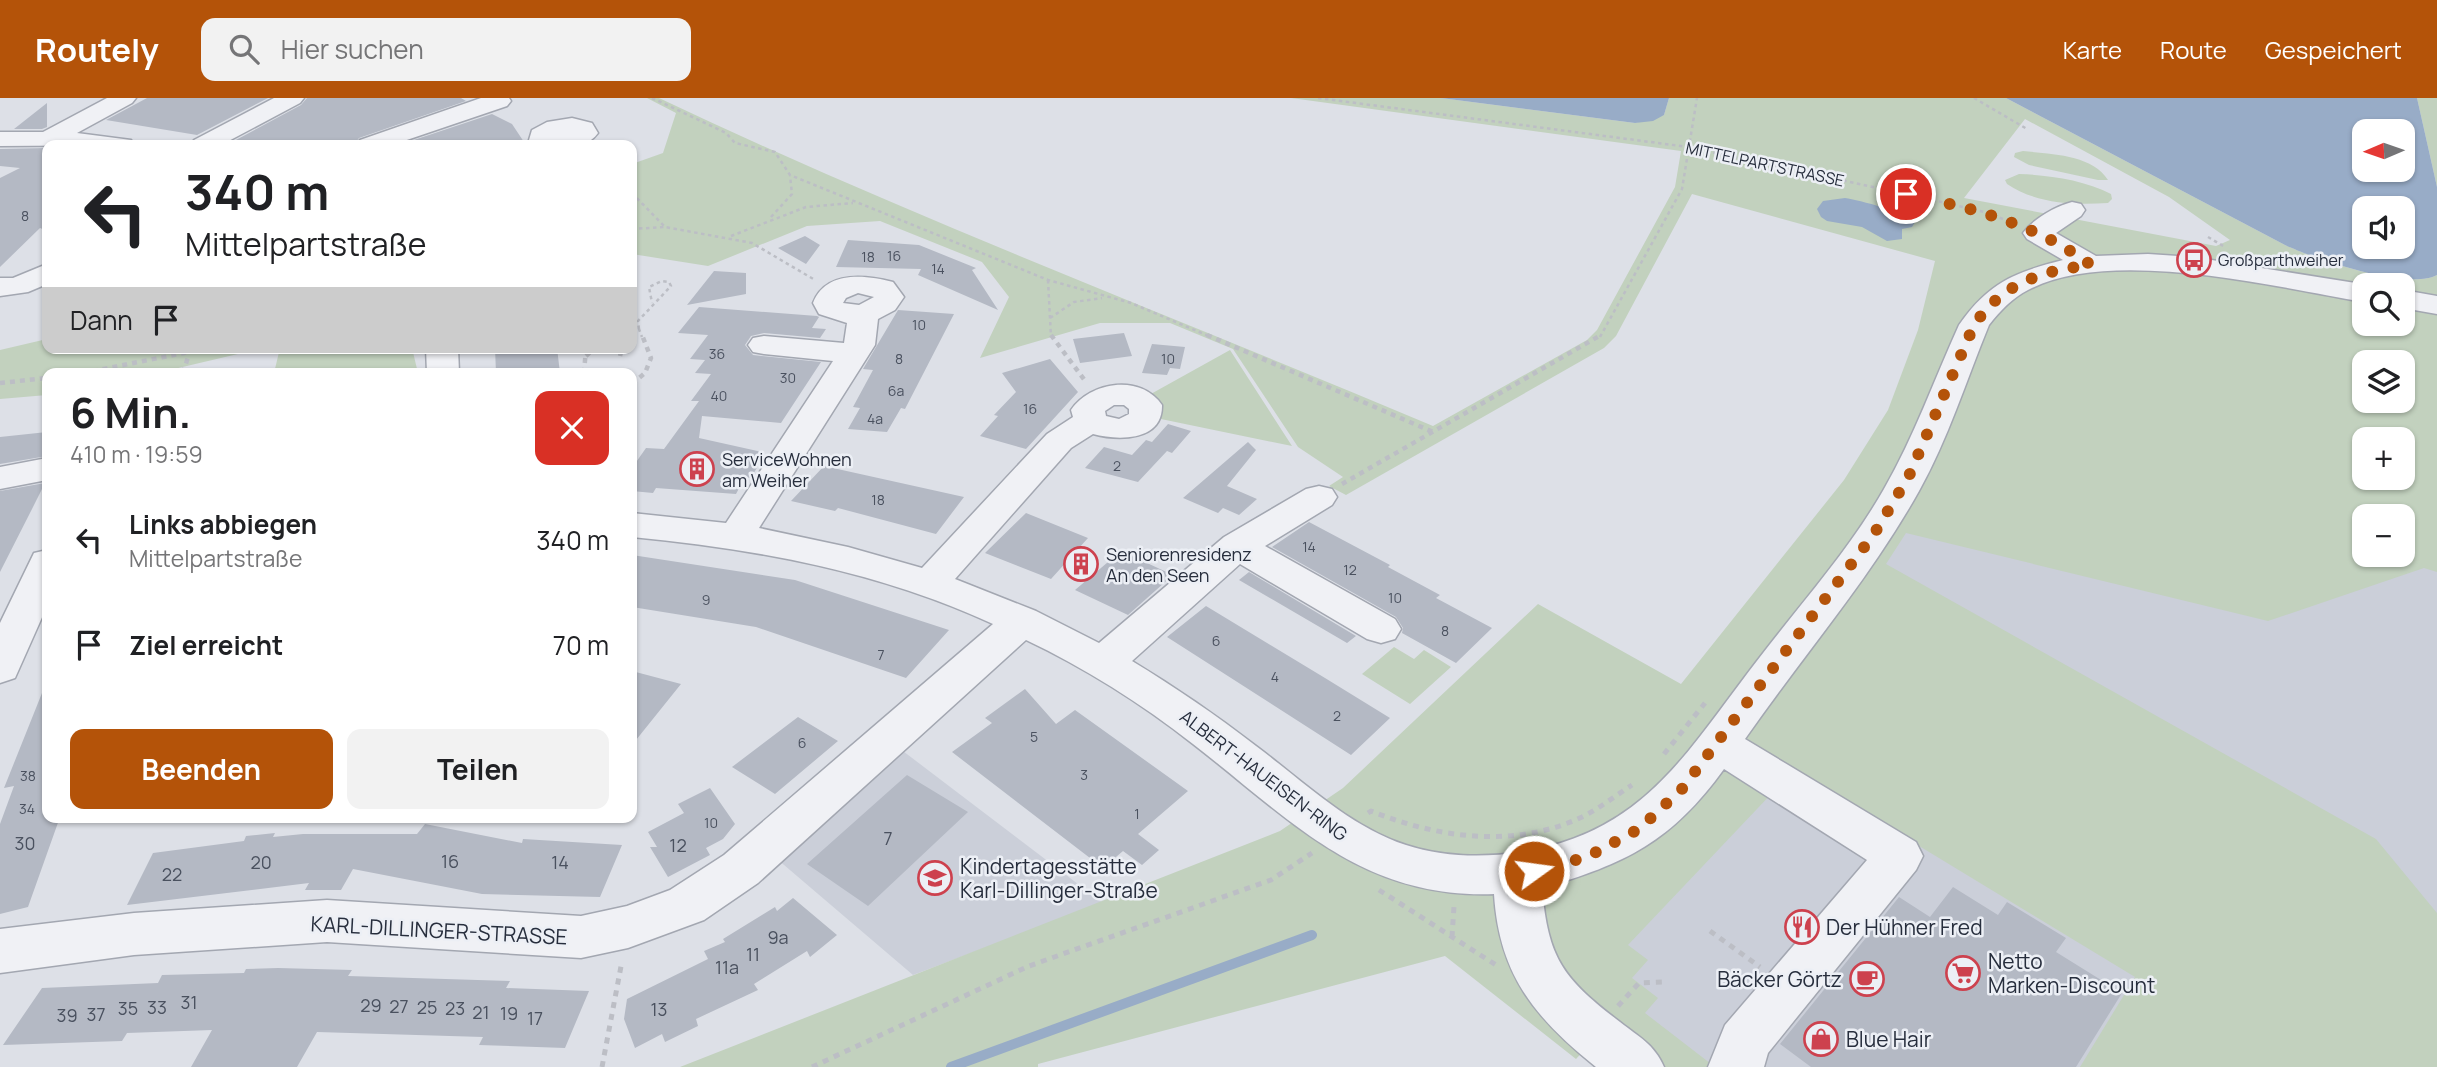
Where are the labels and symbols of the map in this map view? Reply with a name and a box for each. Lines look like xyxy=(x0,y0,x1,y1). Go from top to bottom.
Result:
north arrow xyxy=(2352,119,2415,182)
street label: MITTELPARTSTRASSE xyxy=(1684,136,1846,192)
pin xyxy=(1876,164,1936,224)
house number: 8 xyxy=(21,206,29,225)
bus stop icon: Großparthweiher xyxy=(2175,241,2213,279)
house number: 16 xyxy=(887,246,901,265)
house number: 18 xyxy=(861,247,875,266)
place label: Großparthweiher xyxy=(2218,249,2344,271)
house number: 14 xyxy=(931,259,945,278)
house number: 10 xyxy=(912,315,926,334)
house number: 36 xyxy=(709,344,725,363)
house number: 8 xyxy=(895,349,903,368)
house number: 10 xyxy=(1161,349,1175,368)
house number: 30 xyxy=(780,368,796,387)
house number: 6a xyxy=(888,381,904,400)
house number: 40 xyxy=(711,386,727,405)
house number: 16 xyxy=(1023,399,1037,418)
house number: 4a xyxy=(867,409,883,428)
place label: ServiceWohnen am Weiher xyxy=(722,447,852,492)
building icon: ServiceWohnen am Weiher xyxy=(678,450,716,488)
house number: 2 xyxy=(1113,456,1121,475)
house number: 18 xyxy=(871,490,885,509)
house number: 14 xyxy=(1302,537,1316,556)
place label: Seniorenresidenz An den Seen xyxy=(1106,542,1252,587)
building icon: Seniorenresidenz An den Seen xyxy=(1062,545,1100,583)
house number: 12 xyxy=(1343,560,1357,579)
house number: 10 xyxy=(1388,588,1402,607)
house number: 9 xyxy=(702,590,710,609)
house number: 8 xyxy=(1441,621,1449,640)
house number: 6 xyxy=(1212,631,1220,650)
house number: 7 xyxy=(877,645,885,664)
house number: 4 xyxy=(1271,667,1279,686)
street label: ALBERT-HAUEISEN-RING xyxy=(1175,704,1353,846)
house number: 2 xyxy=(1333,706,1341,725)
house number: 5 xyxy=(1030,727,1038,746)
house number: 6 xyxy=(798,733,806,752)
house number: 3 xyxy=(1080,765,1088,784)
house number: 38 xyxy=(20,766,36,785)
house number: 34 xyxy=(19,799,35,818)
house number: 1 xyxy=(1134,804,1140,823)
house number: 10 xyxy=(704,813,718,832)
house number: 7 xyxy=(883,826,893,850)
house number: 30 xyxy=(15,831,35,855)
house number: 12 xyxy=(669,833,687,857)
position arrow xyxy=(1497,834,1571,908)
house number: 16 xyxy=(441,849,459,873)
house number: 20 xyxy=(250,850,272,874)
house number: 14 xyxy=(551,850,569,874)
place label: Kindertagesstätte Karl-Dillinger-Straße xyxy=(960,852,1158,904)
school or university icon: Kindertagesstätte Karl-Dillinger-Straße xyxy=(916,859,954,897)
house number: 22 xyxy=(162,862,182,886)
restaurant icon: Der Hühner Fred xyxy=(1783,908,1821,946)
street label: KARL-DILLINGER-STRASSE xyxy=(310,909,568,951)
place label: Der Hühner Fred xyxy=(1826,913,1983,941)
house number: 9a xyxy=(767,925,789,949)
house number: 11 xyxy=(746,942,760,966)
place label: Netto Marken-Discount xyxy=(1988,947,2155,999)
supermarket icon: Netto Marken-Discount xyxy=(1944,954,1982,992)
house number: 11a xyxy=(715,955,739,979)
cafe icon: Bäcker Görtz xyxy=(1848,960,1886,998)
place label: Bäcker Görtz xyxy=(1717,965,1842,993)
house number: 31 xyxy=(181,990,197,1014)
house number: 29 xyxy=(360,993,382,1017)
house number: 27 xyxy=(389,994,409,1018)
house number: 33 xyxy=(147,995,167,1019)
house number: 25 xyxy=(417,995,437,1019)
house number: 35 xyxy=(118,996,138,1020)
house number: 23 xyxy=(445,996,465,1020)
house number: 13 xyxy=(651,997,667,1021)
house number: 21 xyxy=(472,1000,490,1024)
house number: 19 xyxy=(500,1001,518,1025)
house number: 37 xyxy=(87,1002,106,1026)
house number: 39 xyxy=(56,1003,78,1027)
house number: 17 xyxy=(527,1006,543,1030)
shop icon: Blue Hair xyxy=(1802,1020,1840,1058)
place label: Blue Hair xyxy=(1846,1025,1932,1053)

